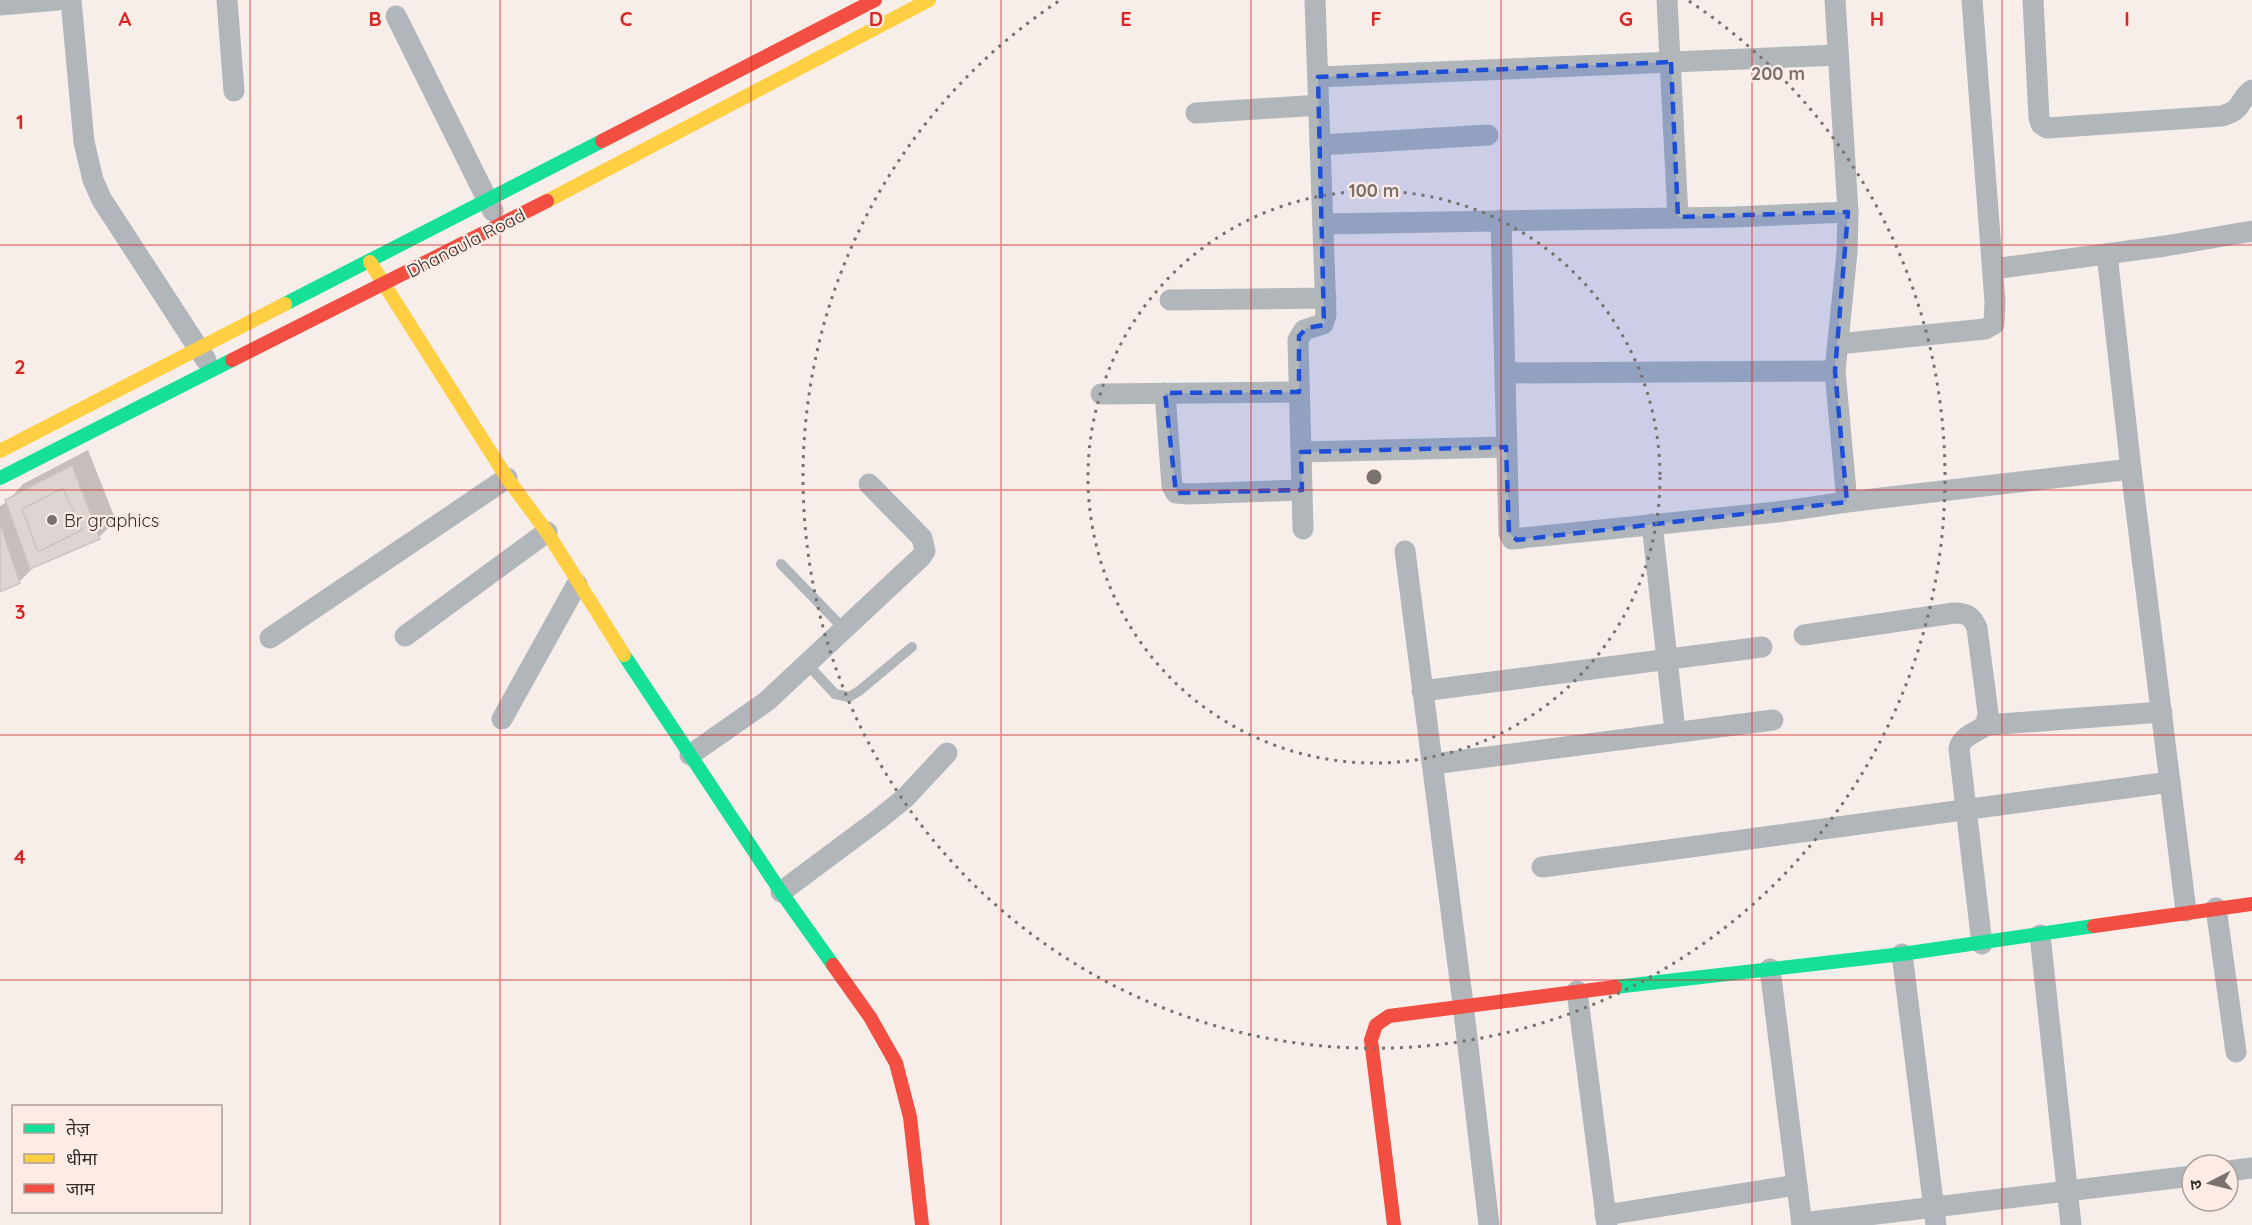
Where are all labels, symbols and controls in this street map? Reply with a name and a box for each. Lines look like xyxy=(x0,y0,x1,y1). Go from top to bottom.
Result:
text: A xyxy=(119,6,132,31)
text: B xyxy=(368,6,382,31)
text: C xyxy=(620,6,633,31)
text: D xyxy=(869,6,883,31)
text: E xyxy=(1120,6,1132,31)
text: F xyxy=(1370,6,1382,31)
text: G xyxy=(1619,6,1633,31)
text: H xyxy=(1870,6,1884,31)
text: I xyxy=(2124,6,2130,31)
text: 200 m xyxy=(1751,62,1805,85)
text: 1 xyxy=(16,109,24,134)
text: 100 m xyxy=(1349,179,1399,202)
street label: Dhanaula Road xyxy=(403,203,529,283)
text: 2 xyxy=(14,354,26,379)
centre of rings xyxy=(1364,467,1384,487)
place label: Br graphics xyxy=(64,509,159,532)
marker: Br graphics xyxy=(45,513,59,527)
text: 3 xyxy=(15,599,25,624)
text: 4 xyxy=(14,844,26,869)
legend xyxy=(12,1105,222,1213)
text: तेज़ xyxy=(66,1117,90,1140)
text: धीमा xyxy=(66,1147,97,1170)
north arrow xyxy=(2180,1153,2240,1213)
text: जाम xyxy=(66,1177,96,1200)
text: उ xyxy=(2185,1178,2206,1191)

